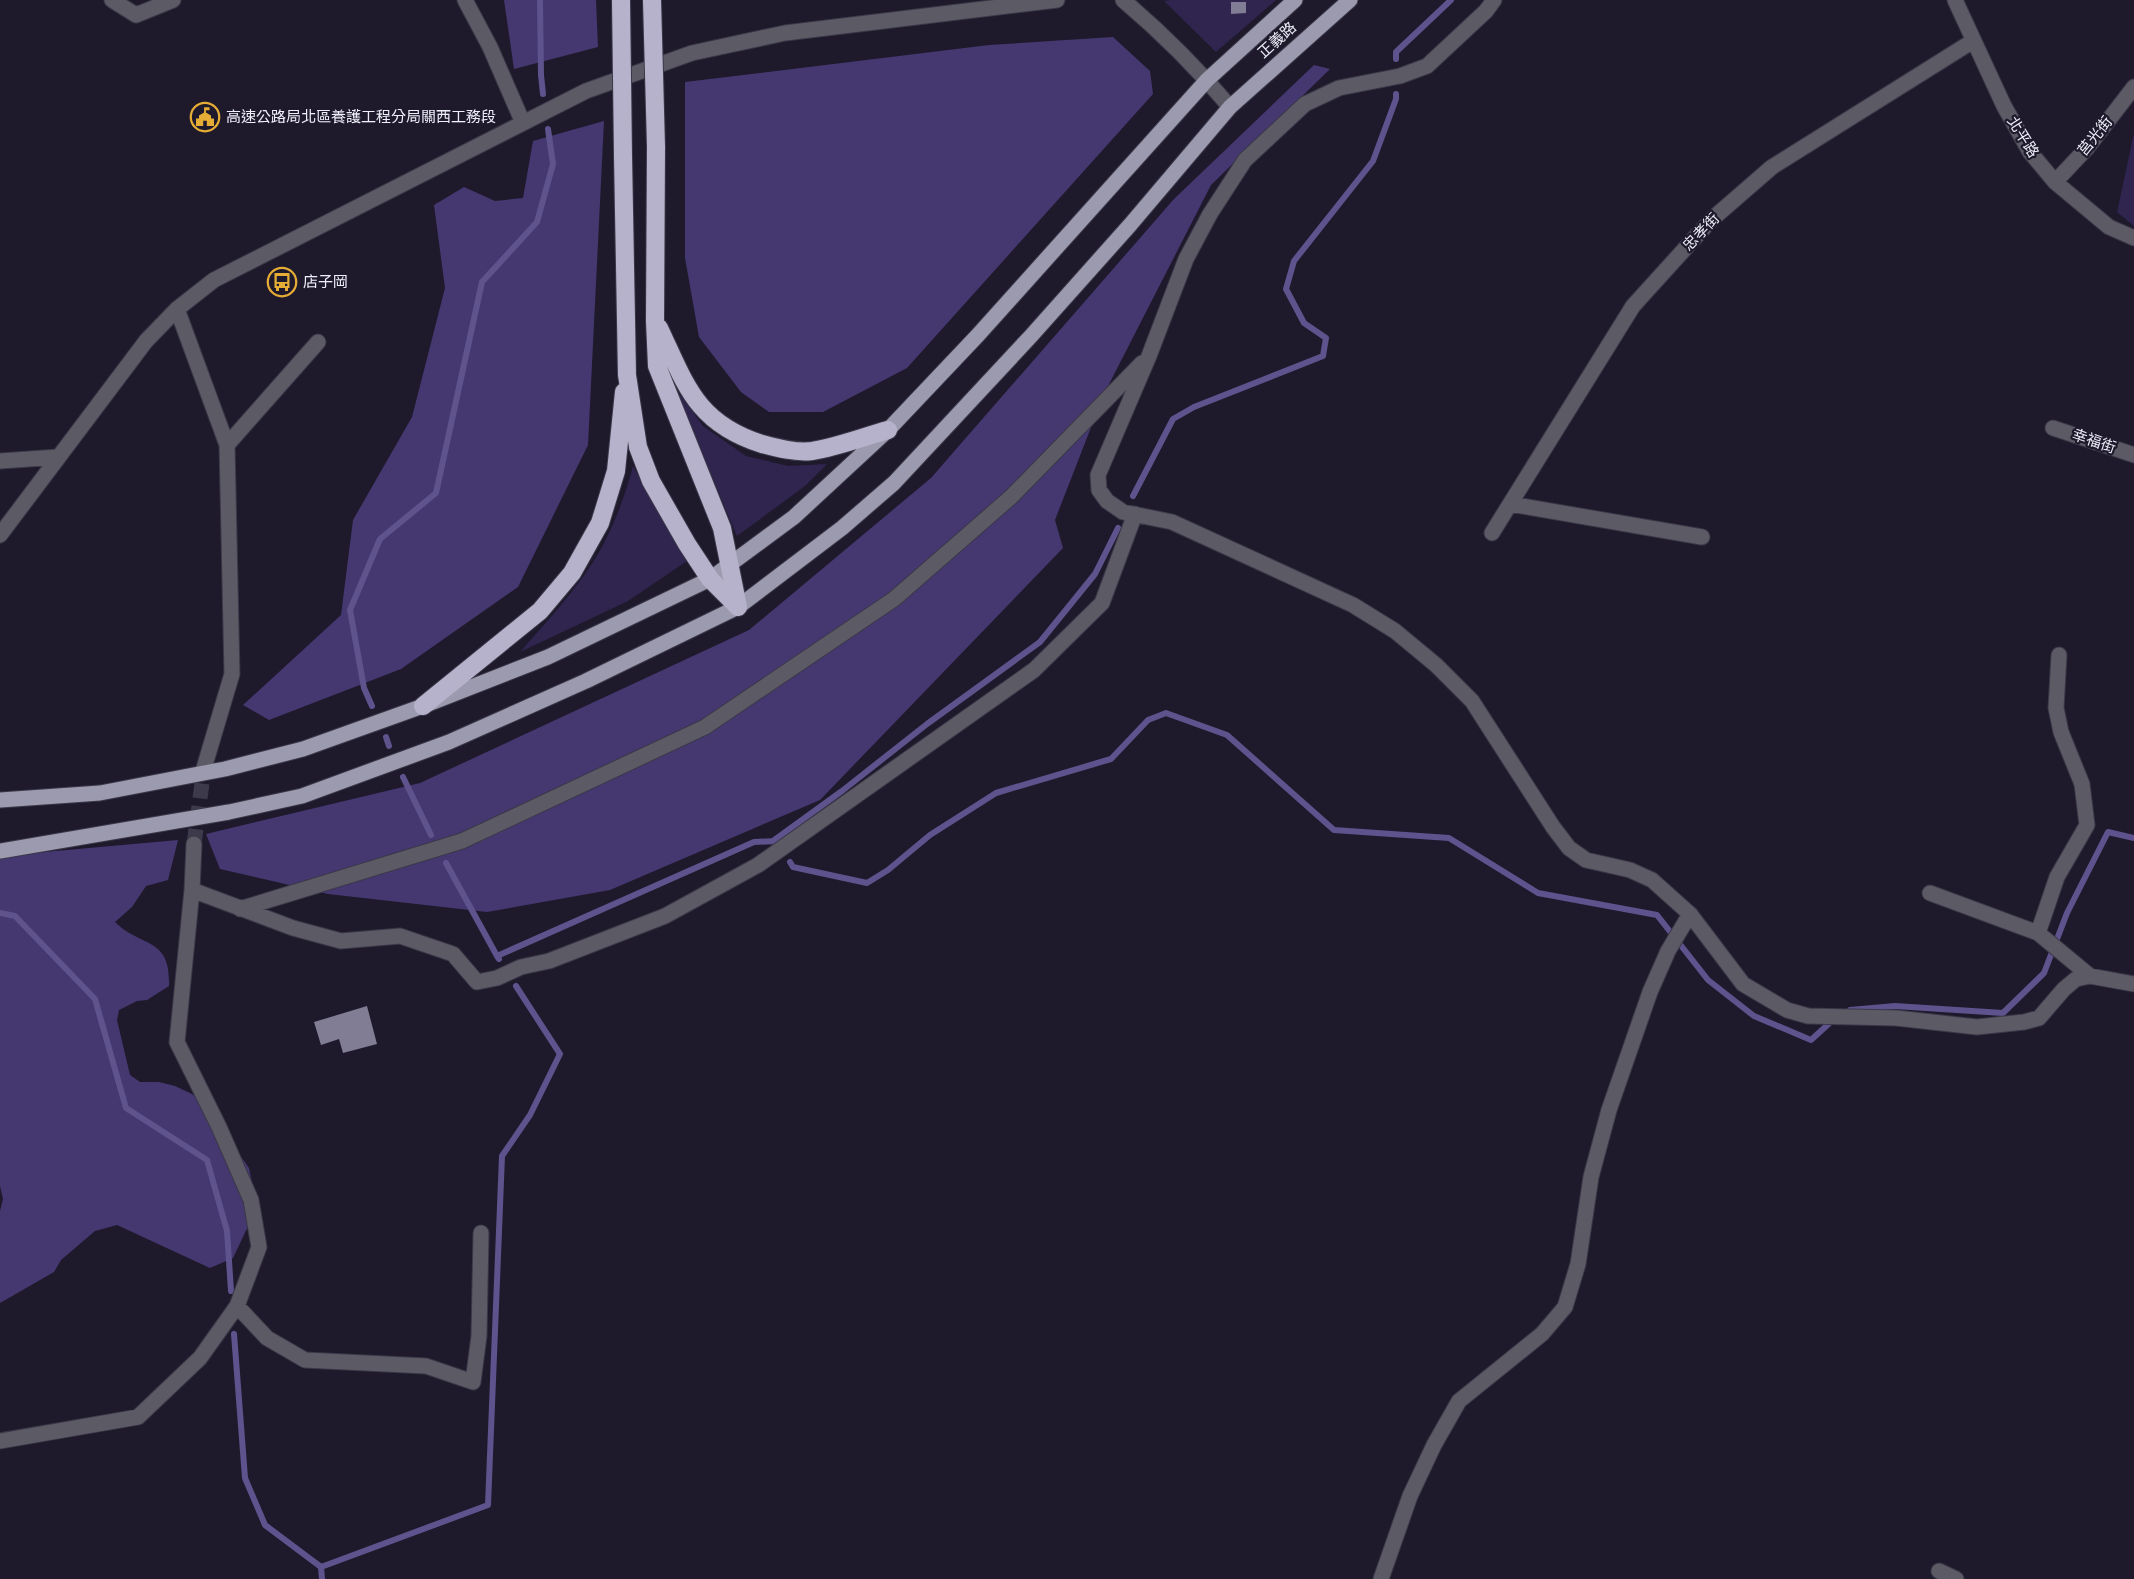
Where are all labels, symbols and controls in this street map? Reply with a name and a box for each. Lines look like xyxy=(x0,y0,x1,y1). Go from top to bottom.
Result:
street label: 正義路 xyxy=(1254,18,1300,62)
public building icon: 高速公路局北區養護工程分局關西工務段 xyxy=(189,101,221,133)
place label: 高速公路局北區養護工程分局關西工務段 xyxy=(226,107,496,126)
street label: 莒光街 xyxy=(2073,112,2116,159)
street label: 北平路 xyxy=(2003,113,2043,161)
street label: 忠孝街 xyxy=(1678,209,1723,254)
bus stop icon: 店子岡 xyxy=(266,266,298,298)
place label: 店子岡 xyxy=(303,272,348,291)
street label: 幸福街 xyxy=(2070,424,2119,457)

